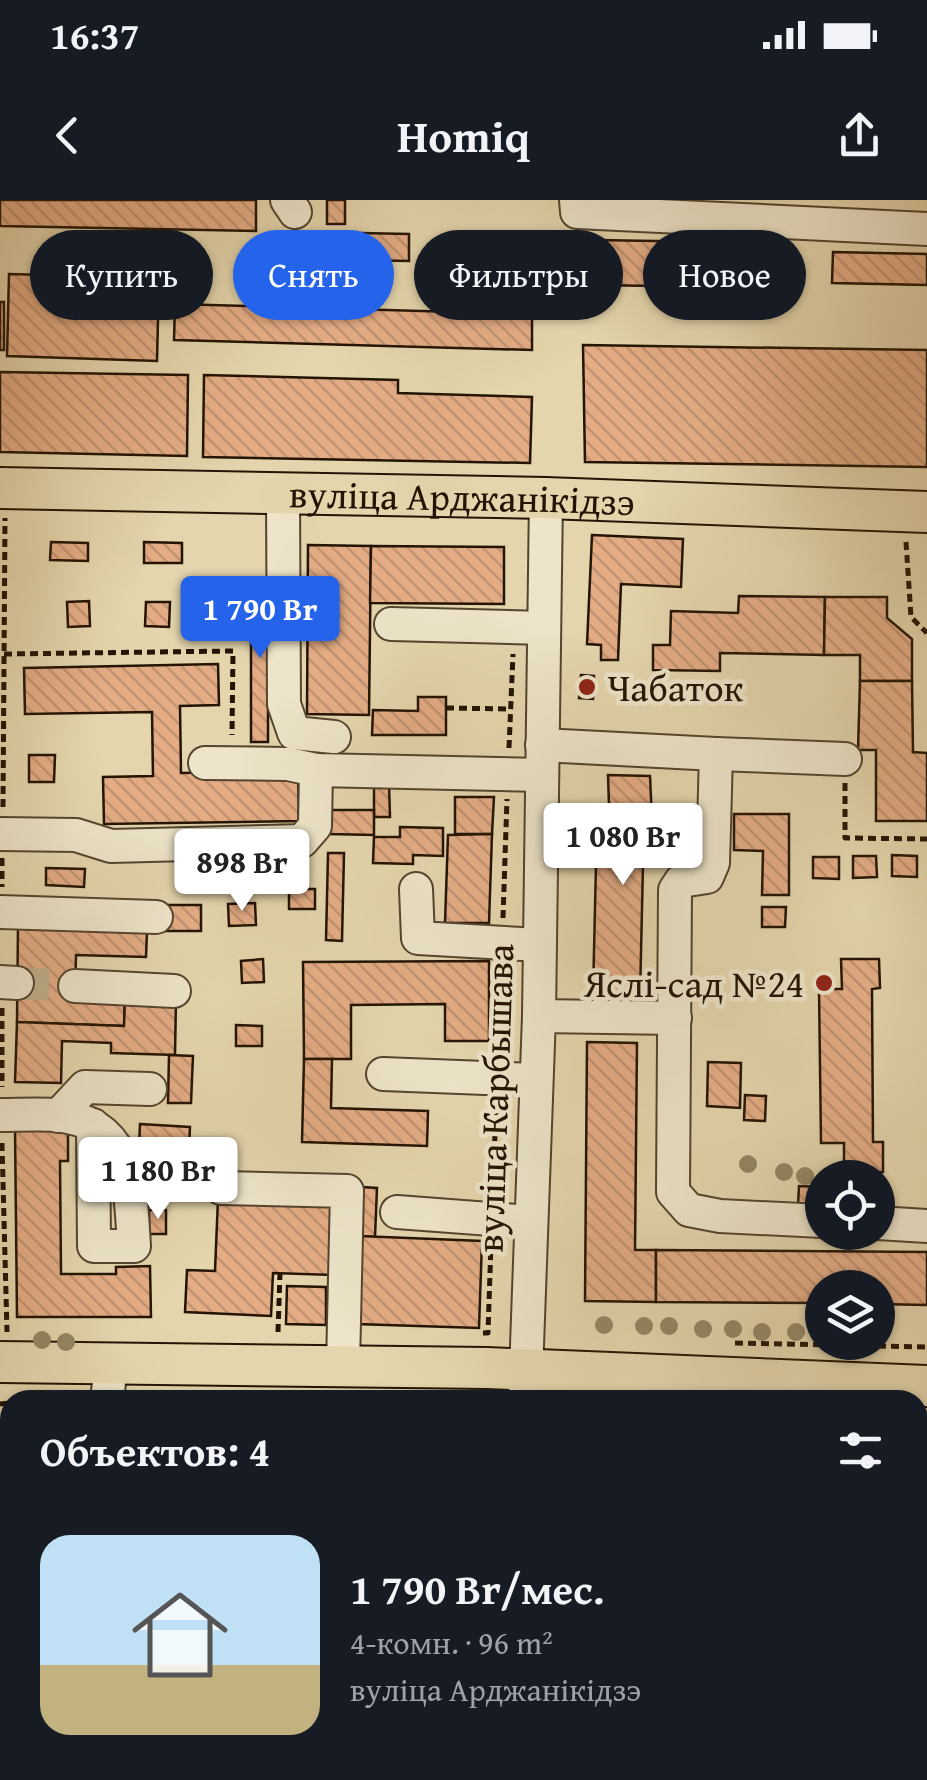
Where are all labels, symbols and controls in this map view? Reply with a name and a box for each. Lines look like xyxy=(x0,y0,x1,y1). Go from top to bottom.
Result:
text: 16:37 xyxy=(50,7,140,63)
text: Homiq xyxy=(397,103,530,168)
icon: back xyxy=(40,108,95,163)
icon: share xyxy=(832,108,887,163)
chip: Купить xyxy=(30,230,213,320)
chip: Снять xyxy=(233,230,394,320)
chip: Фильтры xyxy=(414,230,623,320)
chip: Новое xyxy=(643,230,806,320)
street label: вуліца Арджанікідзэ xyxy=(288,465,636,529)
pin: 1 790 Br xyxy=(157,576,363,661)
text: 1 790 Br xyxy=(203,585,317,632)
place label: Чабаток xyxy=(607,659,744,715)
marker: Чабаток xyxy=(576,676,598,698)
pin: 1 080 Br xyxy=(520,803,726,888)
text: 1 080 Br xyxy=(566,812,680,859)
pin: 898 Br xyxy=(161,829,323,914)
text: 898 Br xyxy=(196,838,288,885)
street label: вуліца Карбышава xyxy=(461,943,527,1253)
place label: Яслі-сад №24 xyxy=(583,955,804,1011)
marker: Яслі-сад №24 xyxy=(813,972,835,994)
pin: 1 180 Br xyxy=(55,1137,261,1222)
text: 1 180 Br xyxy=(101,1146,215,1193)
map controls xyxy=(805,1160,895,1360)
button: locate xyxy=(805,1160,895,1250)
button: layers xyxy=(805,1270,895,1360)
text: Объектов: 4 xyxy=(40,1420,270,1481)
icon: filters xyxy=(833,1423,888,1478)
text: 1 790 Br/мес. xyxy=(350,1558,604,1619)
icon: home xyxy=(120,1575,240,1695)
text: 4-комн. · 96 m² xyxy=(350,1619,553,1666)
text: вуліца Арджанікідзэ xyxy=(350,1666,641,1713)

